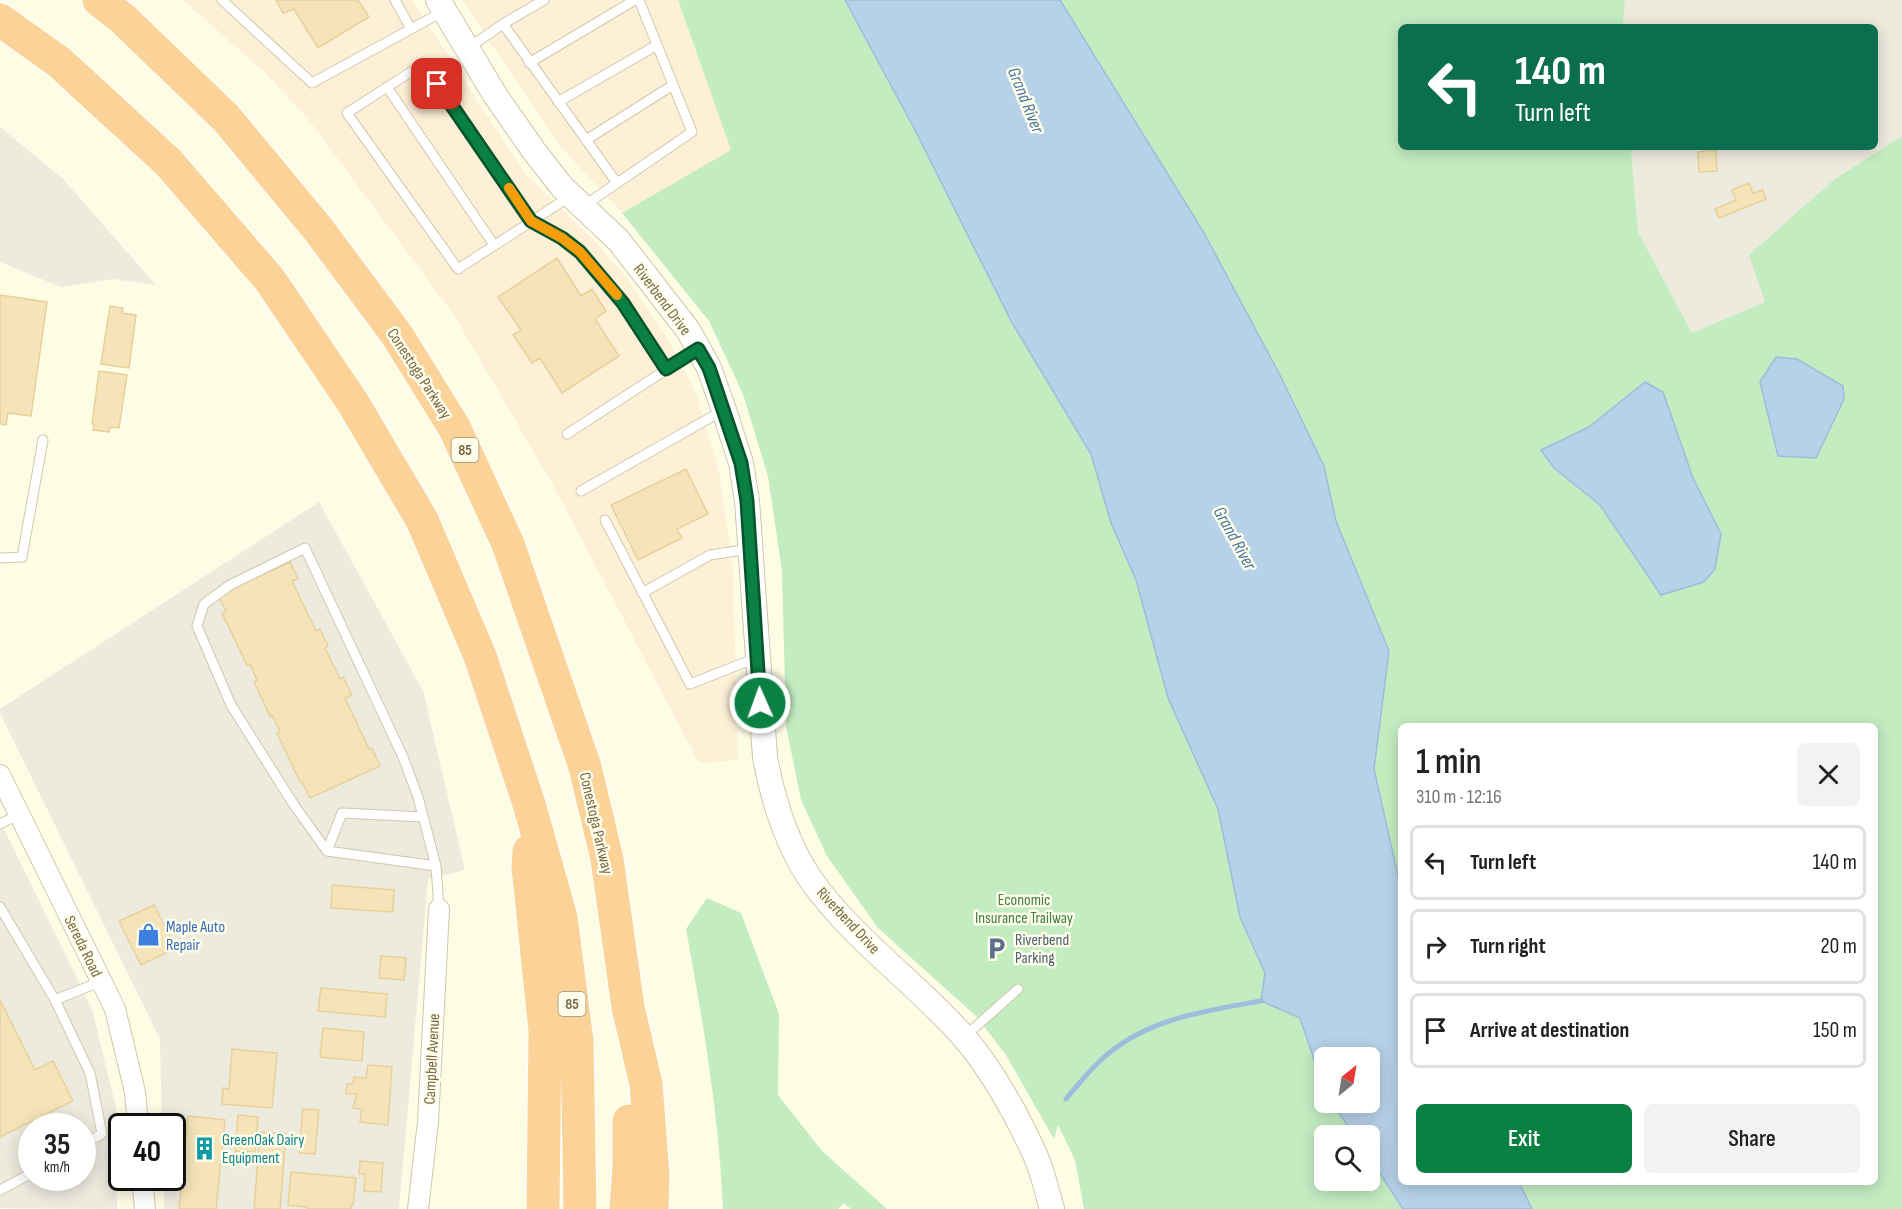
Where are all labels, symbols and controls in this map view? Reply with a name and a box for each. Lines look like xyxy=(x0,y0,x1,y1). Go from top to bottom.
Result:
text: 140 m xyxy=(1515,46,1606,97)
icon: left xyxy=(1416,48,1494,126)
pin xyxy=(411,58,462,109)
water label: Grand River xyxy=(1003,64,1049,137)
icon: arrive xyxy=(420,67,453,100)
text: Turn left xyxy=(1515,97,1591,129)
street label: Riverbend Drive xyxy=(629,260,695,339)
street label: Conestoga Parkway xyxy=(382,325,455,423)
road number: 85 xyxy=(452,438,478,462)
water label: Grand River xyxy=(1209,503,1261,574)
position arrow xyxy=(728,671,792,735)
text: 1 min xyxy=(1416,741,1481,784)
button: close xyxy=(1797,743,1860,806)
street label: Conestoga Parkway xyxy=(575,771,616,876)
text: 310 m · 12:16 xyxy=(1416,785,1502,809)
icon: left xyxy=(1419,846,1452,879)
text: Turn left xyxy=(1470,849,1536,876)
text: 140 m xyxy=(1813,849,1857,876)
street label: Riverbend Drive xyxy=(812,884,884,958)
park label: Economic Insurance Trailway xyxy=(975,891,1073,928)
street label: Sereda Road xyxy=(60,913,106,981)
place label: Maple Auto Repair xyxy=(166,918,225,955)
shop icon: Maple Auto Repair xyxy=(135,922,161,948)
icon: right xyxy=(1419,930,1452,963)
place label: Riverbend Parking xyxy=(1015,931,1069,968)
text: Turn right xyxy=(1470,933,1546,960)
text: 20 m xyxy=(1821,933,1857,960)
parking icon: Riverbend Parking xyxy=(984,935,1010,961)
road number: 85 xyxy=(558,992,586,1016)
street label: Campbell Avenue xyxy=(421,1013,444,1105)
icon: arrive xyxy=(1419,1014,1452,1047)
text: Arrive at destination xyxy=(1470,1017,1629,1044)
text: 150 m xyxy=(1813,1017,1857,1044)
north arrow xyxy=(1314,1047,1380,1113)
map controls xyxy=(1314,1047,1380,1191)
button: Exit xyxy=(1416,1104,1632,1173)
button: Share xyxy=(1644,1104,1860,1173)
speed limit sign: 40 xyxy=(108,1113,186,1191)
button: search xyxy=(1314,1125,1380,1191)
text: 35 xyxy=(44,1127,70,1163)
place label: GreenOak Dairy Equipment xyxy=(222,1131,304,1168)
building icon: GreenOak Dairy Equipment xyxy=(191,1135,217,1161)
text: km/h xyxy=(44,1158,70,1177)

